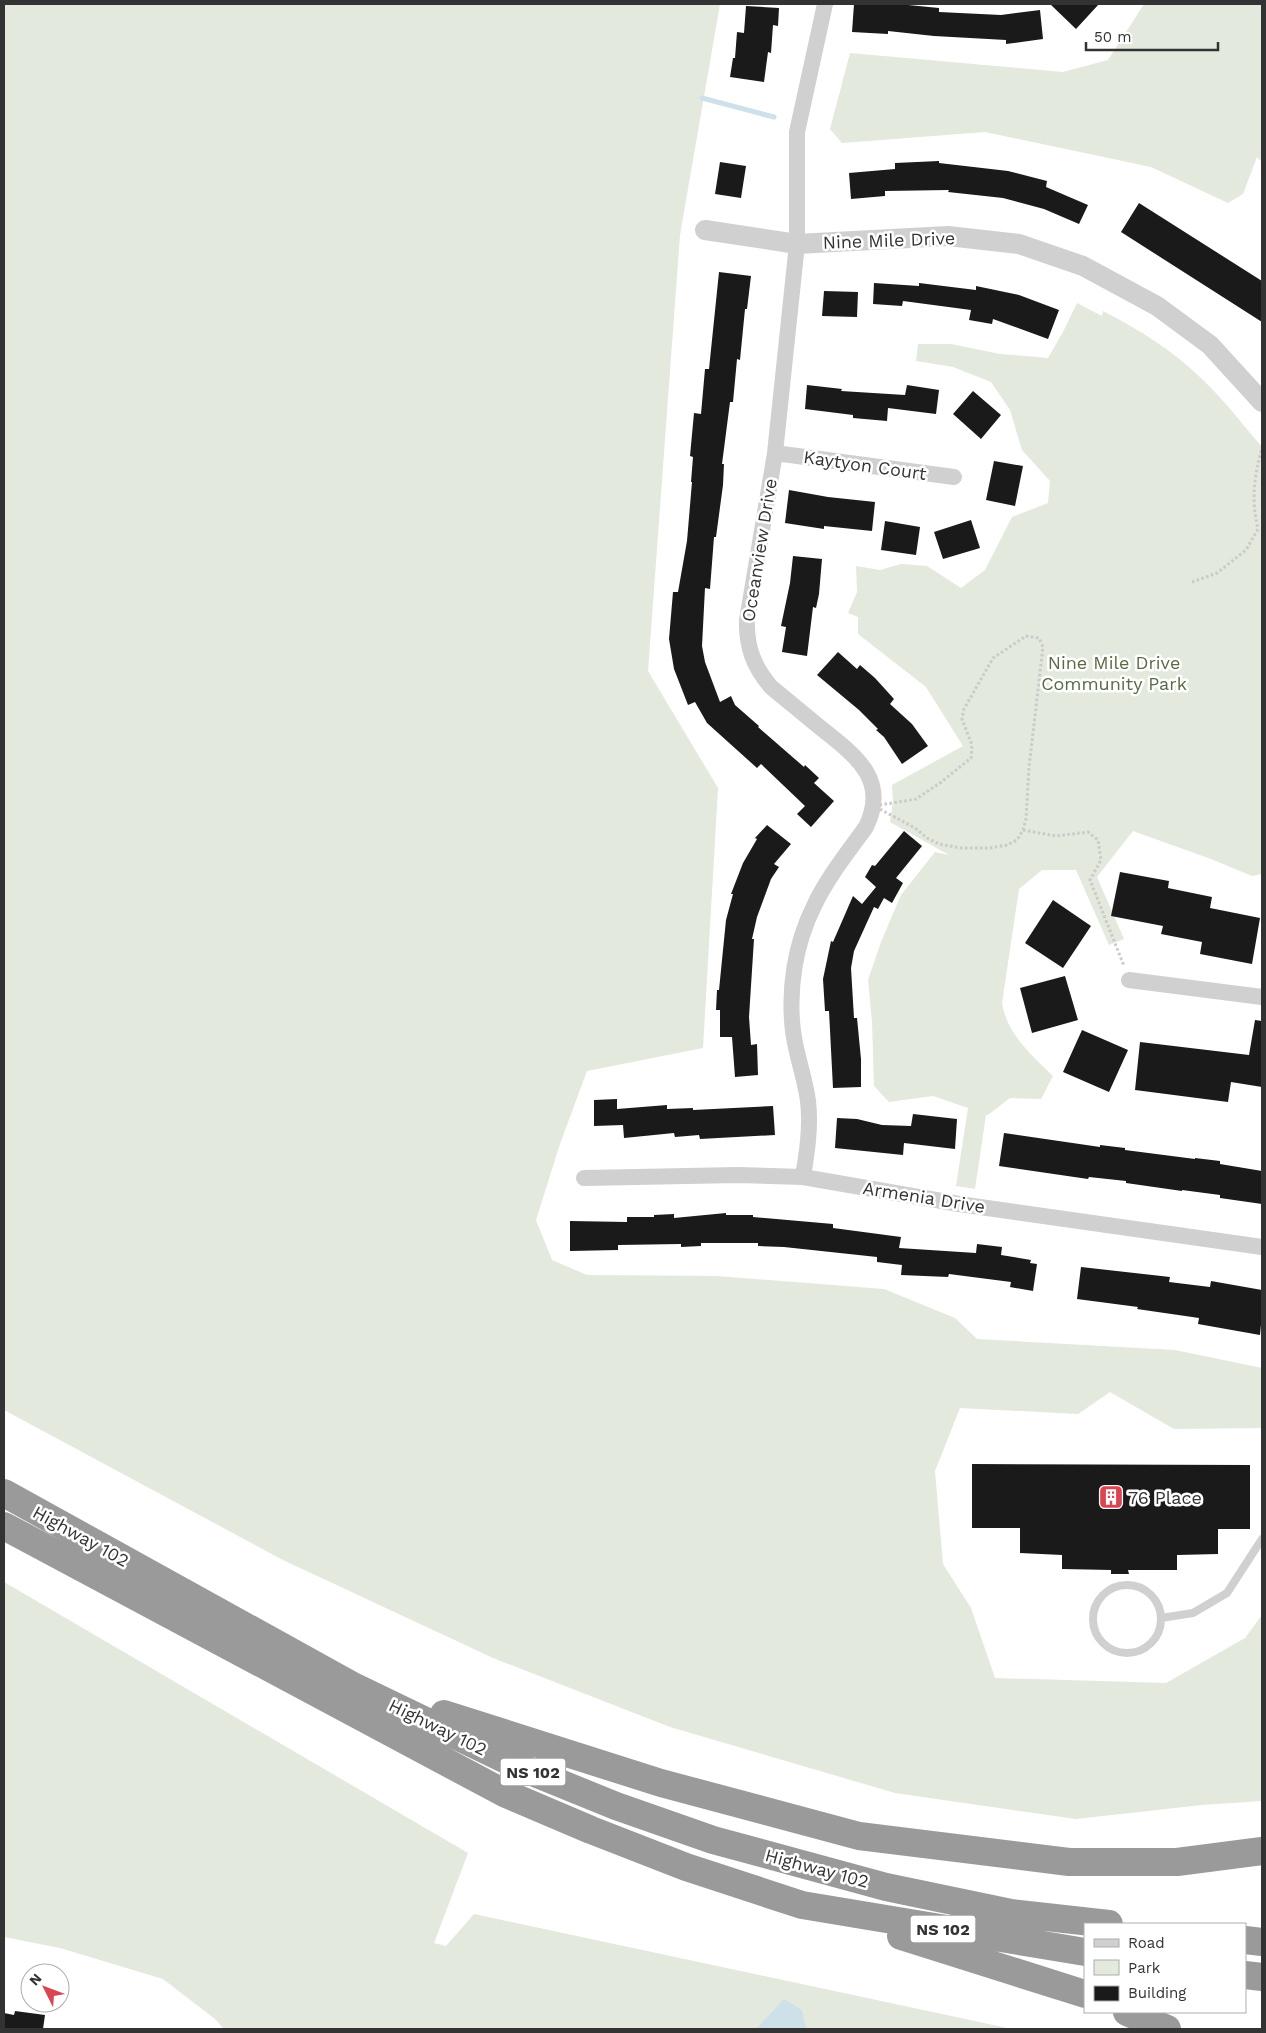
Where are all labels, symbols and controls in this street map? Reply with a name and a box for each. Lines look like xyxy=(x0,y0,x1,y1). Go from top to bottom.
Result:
scale bar xyxy=(1086,20,1218,52)
text: 50 m xyxy=(1094,28,1131,46)
street label: Nine Mile Drive xyxy=(822,227,956,253)
street label: Kaytyon Court xyxy=(802,446,928,484)
street label: Oceanview Drive xyxy=(737,477,781,623)
park label: Nine Mile Drive Community Park xyxy=(1041,652,1187,694)
street label: Armenia Drive xyxy=(861,1177,987,1217)
building icon: 76 Place xyxy=(1098,1484,1124,1510)
place label: 76 Place xyxy=(1128,1487,1202,1508)
street label: Highway 102 xyxy=(29,1501,133,1571)
street label: Highway 102 xyxy=(386,1694,490,1760)
road number: NS 102 xyxy=(500,1758,566,1785)
street label: Highway 102 xyxy=(763,1844,871,1892)
road number: NS 102 xyxy=(910,1916,976,1942)
legend xyxy=(1084,1923,1246,2013)
text: Road xyxy=(1128,1934,1165,1952)
text: Park xyxy=(1128,1959,1161,1977)
north arrow xyxy=(20,1963,70,2013)
text: N xyxy=(26,1970,45,1989)
text: Building xyxy=(1128,1984,1186,2002)

